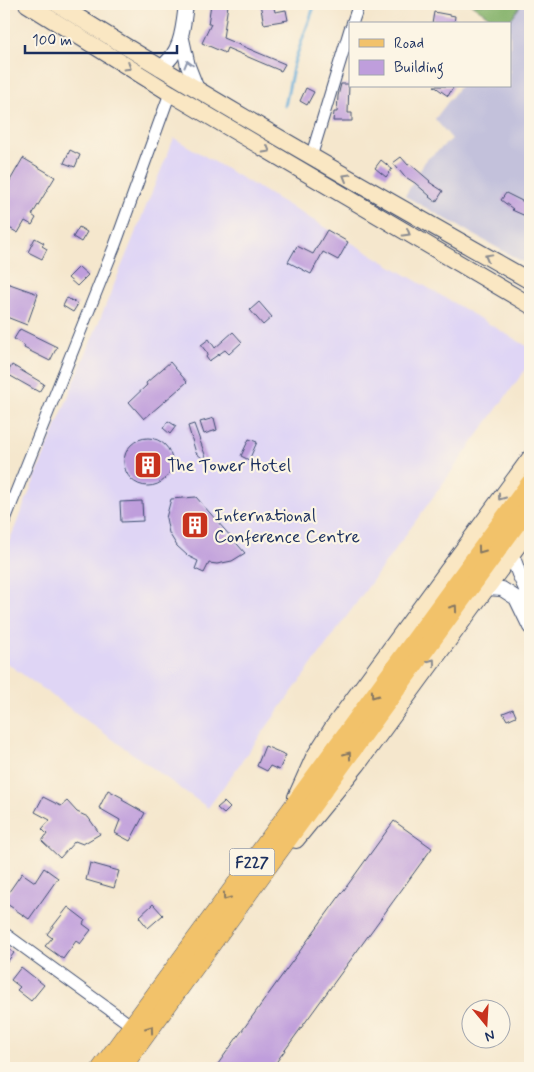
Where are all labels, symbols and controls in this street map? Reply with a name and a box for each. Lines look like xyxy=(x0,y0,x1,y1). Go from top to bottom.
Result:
scale bar xyxy=(25,22,178,54)
legend xyxy=(349,22,512,88)
text: 100 m xyxy=(32,31,72,51)
text: Road xyxy=(394,34,424,54)
text: Building xyxy=(394,58,444,79)
one-way arrow xyxy=(122,60,131,70)
one-way arrow xyxy=(183,60,194,69)
one-way arrow xyxy=(261,144,270,154)
one-way arrow xyxy=(343,173,352,183)
one-way arrow xyxy=(402,226,411,236)
one-way arrow xyxy=(484,253,493,263)
building icon: The Tower Hotel xyxy=(133,450,163,480)
place label: The Tower Hotel xyxy=(167,454,291,478)
one-way arrow xyxy=(499,491,507,500)
place label: International Conference Centre xyxy=(214,504,360,549)
building icon: International Conference Centre xyxy=(180,510,210,540)
one-way arrow xyxy=(478,544,486,553)
one-way arrow xyxy=(448,604,457,614)
one-way arrow xyxy=(426,658,435,668)
one-way arrow xyxy=(371,689,380,699)
one-way arrow xyxy=(342,752,350,761)
road number: F227 xyxy=(230,849,274,876)
one-way arrow xyxy=(224,891,232,900)
north arrow xyxy=(462,1000,512,1050)
one-way arrow xyxy=(144,1025,153,1035)
text: N xyxy=(482,1025,497,1045)

